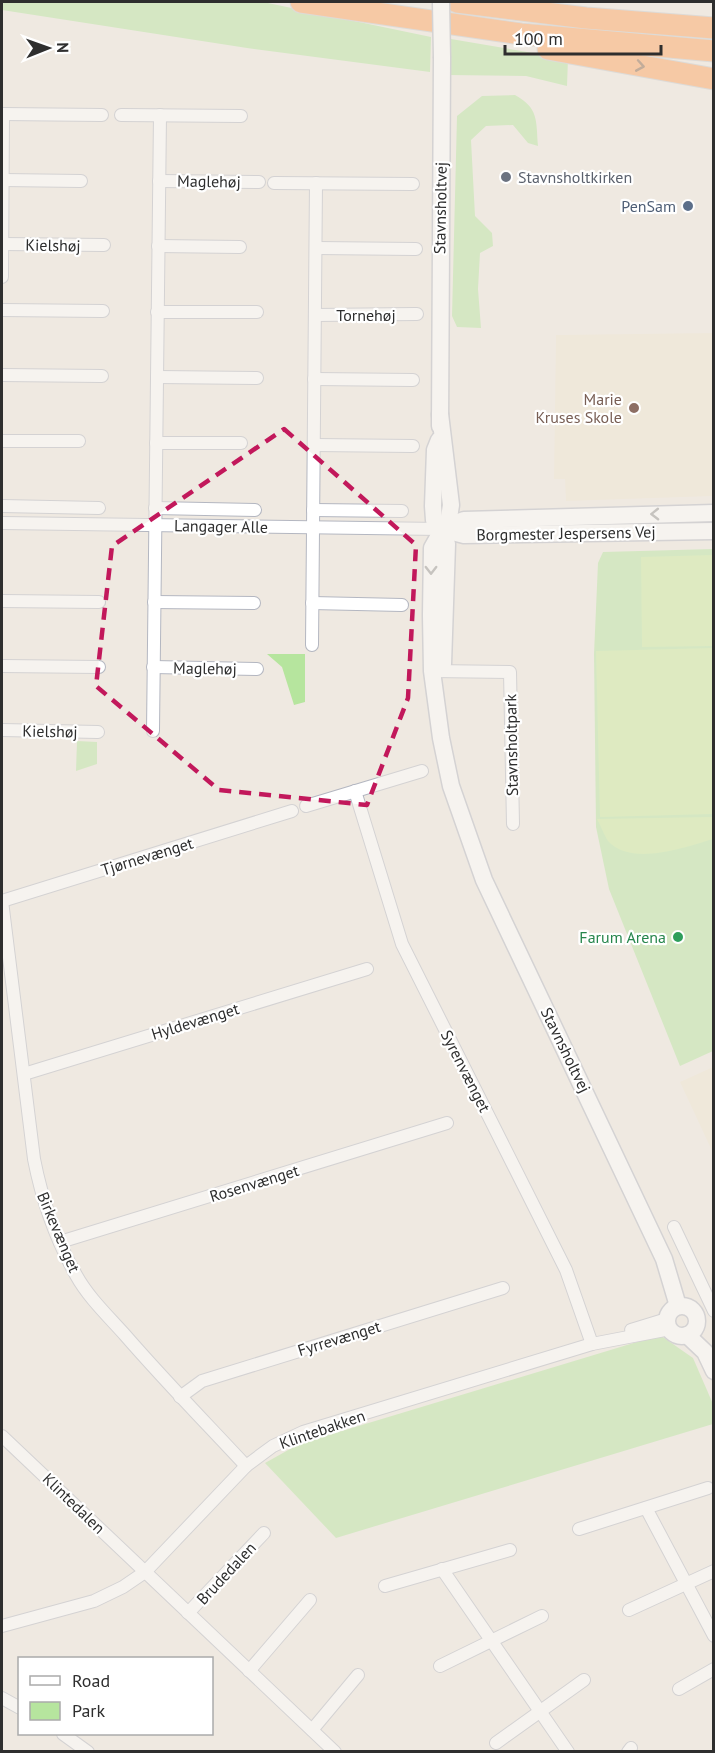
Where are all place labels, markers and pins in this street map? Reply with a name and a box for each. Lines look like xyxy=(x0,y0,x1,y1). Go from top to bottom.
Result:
place label: Stavnsholtkirken xyxy=(518,167,632,187)
marker: Stavnsholtkirken xyxy=(499,170,513,184)
place label: PenSam xyxy=(621,196,676,216)
marker: PenSam xyxy=(681,199,695,213)
place label: Marie Kruses Skole xyxy=(535,389,622,427)
marker: Marie Kruses Skole xyxy=(627,401,641,415)
place label: Farum Arena xyxy=(579,927,666,947)
marker: Farum Arena xyxy=(671,930,685,944)

